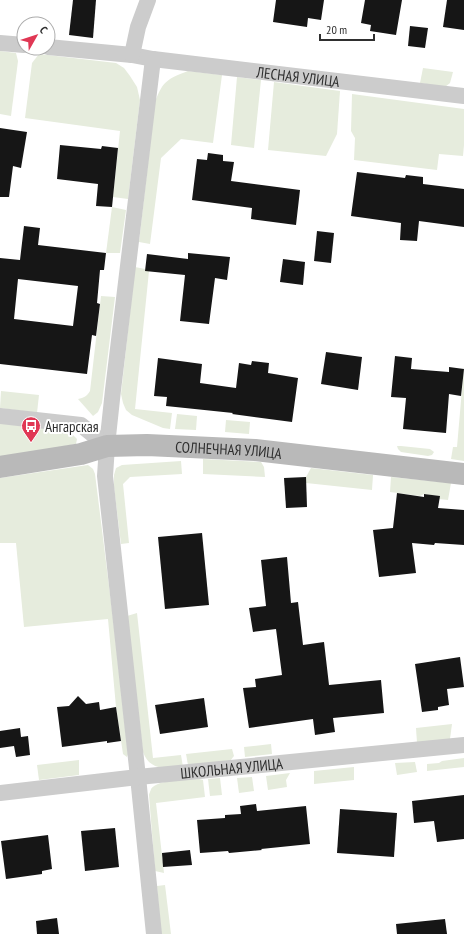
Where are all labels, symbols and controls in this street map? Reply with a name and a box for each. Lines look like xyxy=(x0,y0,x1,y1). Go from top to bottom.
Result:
north arrow xyxy=(16,16,56,56)
scale bar xyxy=(320,16,374,42)
text: 20 m xyxy=(326,22,347,37)
text: С xyxy=(37,23,51,36)
street label: ЛЕСНАЯ УЛИЦА xyxy=(255,62,342,91)
bus stop icon: Ангарская xyxy=(20,415,42,443)
place label: Ангарская xyxy=(45,417,99,436)
street label: СОЛНЕЧНАЯ УЛИЦА xyxy=(175,437,284,463)
street label: ШКОЛЬНАЯ УЛИЦА xyxy=(180,753,285,782)

